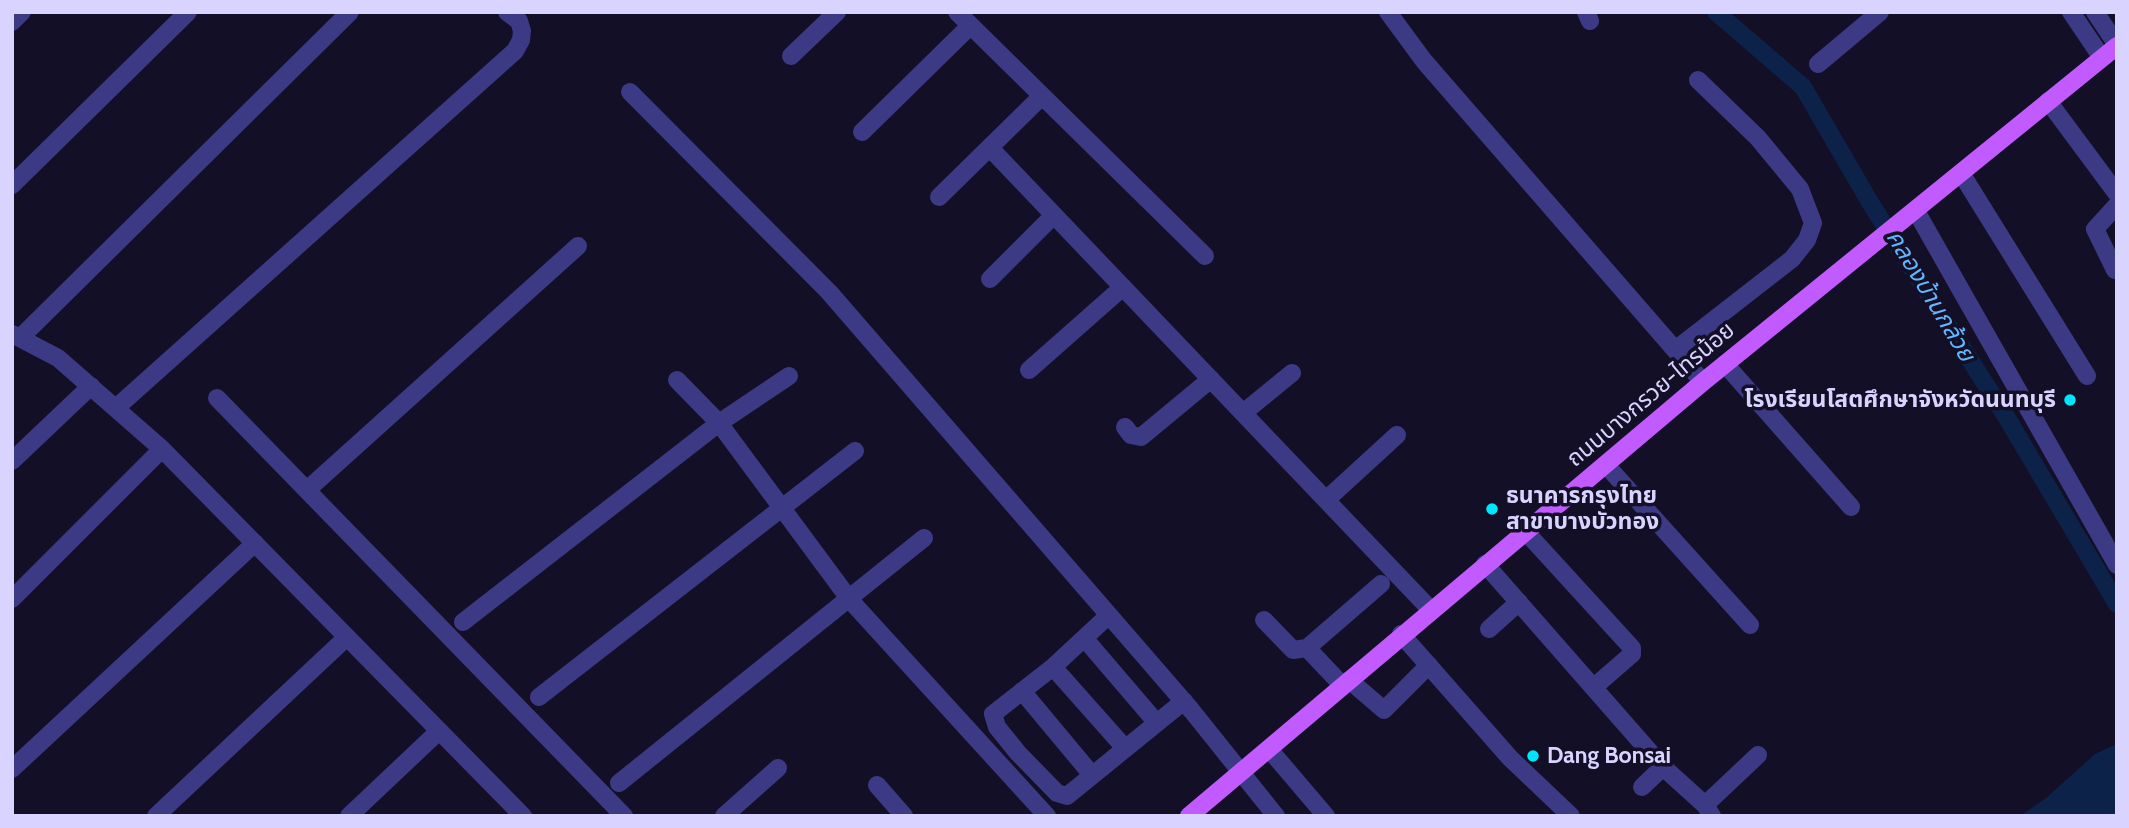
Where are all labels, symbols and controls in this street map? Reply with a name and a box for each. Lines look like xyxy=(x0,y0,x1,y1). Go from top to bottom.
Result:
water label: คลองบ้านกล้วย xyxy=(1879,225,1981,367)
street label: ถนนบางกรวย-ไทรน้อย xyxy=(1561,317,1741,473)
place label: โรงเรียนโสตศึกษาจังหวัดนนทบุรี xyxy=(1745,386,2056,414)
marker: โรงเรียนโสตศึกษาจังหวัดนนทบุรี xyxy=(2062,392,2078,408)
place label: ธนาคารกรุงไทย สาขาบางบัวทอง xyxy=(1506,482,1659,536)
marker: ธนาคารกรุงไทย สาขาบางบัวทอง xyxy=(1484,501,1500,517)
place label: Dang Bonsai xyxy=(1547,742,1671,770)
marker: Dang Bonsai xyxy=(1525,748,1541,764)

